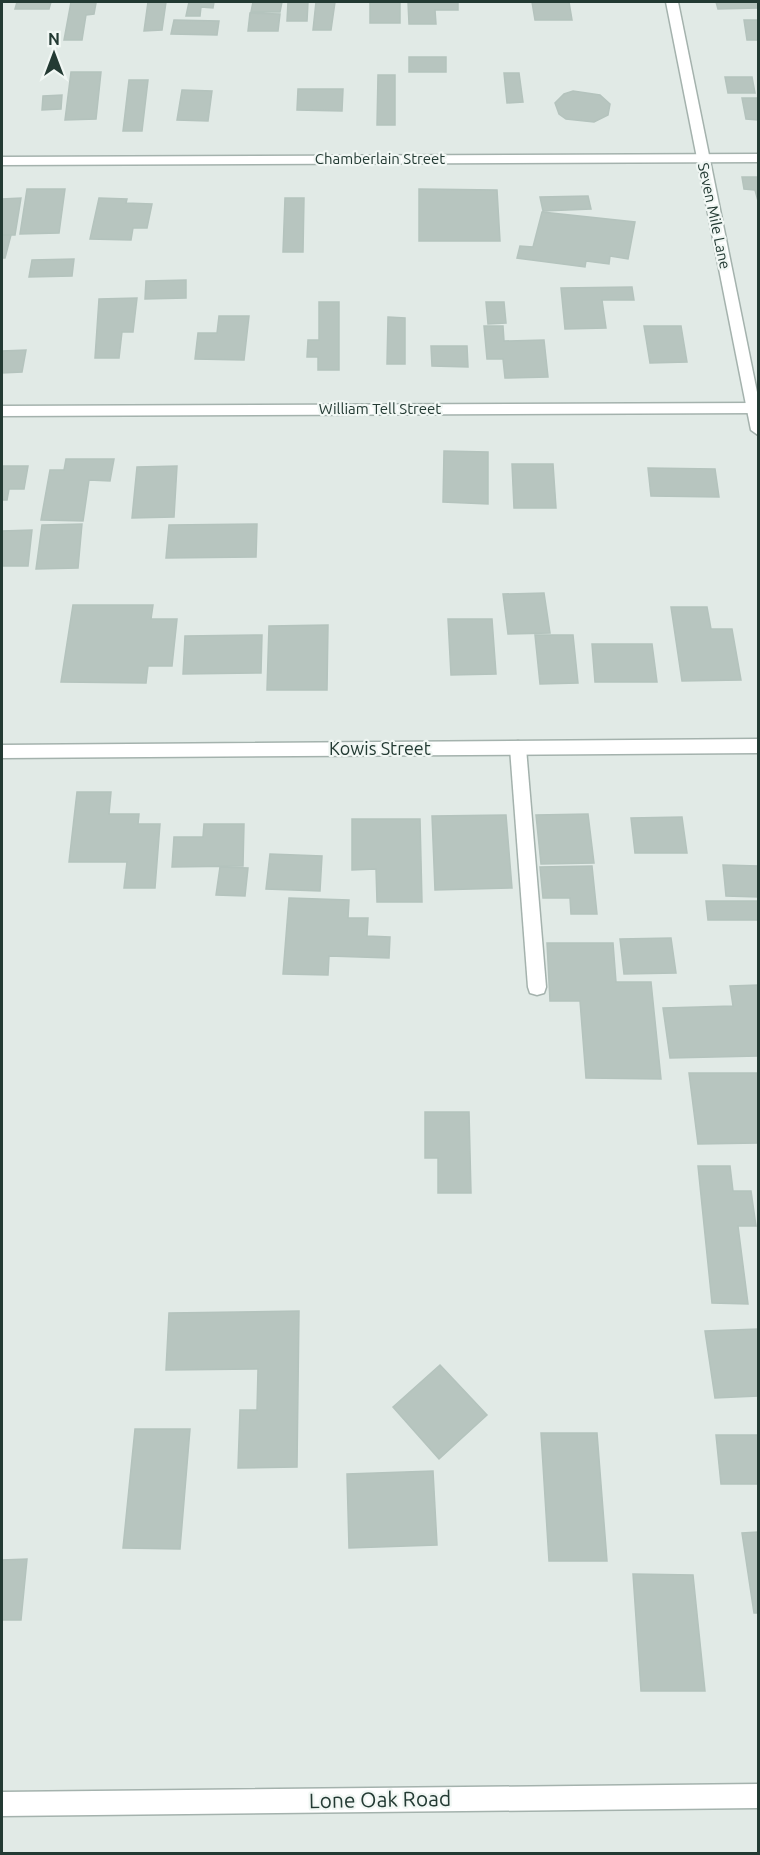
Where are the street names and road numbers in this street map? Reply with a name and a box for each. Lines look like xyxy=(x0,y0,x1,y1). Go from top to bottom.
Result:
street label: Chamberlain Street xyxy=(315,150,445,167)
street label: Seven Mile Lane xyxy=(695,161,734,271)
street label: William Tell Street xyxy=(319,400,441,417)
street label: Kowis Street xyxy=(329,738,431,758)
street label: Lone Oak Road xyxy=(309,1786,451,1812)

